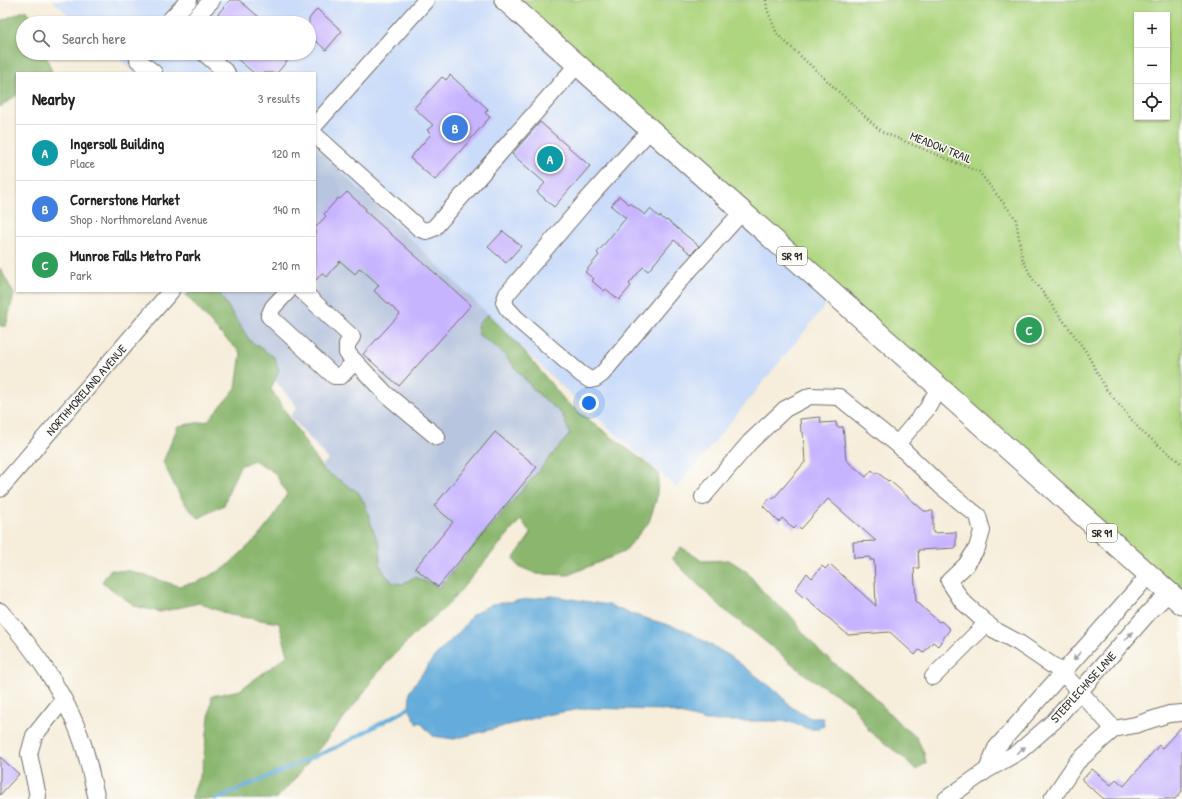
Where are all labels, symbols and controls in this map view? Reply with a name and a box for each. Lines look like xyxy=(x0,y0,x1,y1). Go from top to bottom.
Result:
map controls xyxy=(1134,12,1170,120)
button: + xyxy=(1134,12,1170,48)
search box xyxy=(16,16,316,60)
icon: search xyxy=(30,27,52,49)
text: Search here xyxy=(62,28,126,49)
button: − xyxy=(1134,48,1170,84)
button: locate xyxy=(1134,84,1170,120)
text: Nearby xyxy=(32,87,75,110)
text: 3 results xyxy=(258,89,300,107)
pin: B xyxy=(442,113,468,143)
street label: MEADOW TRAIL xyxy=(908,127,975,167)
text: Ingersoll Building xyxy=(70,133,164,154)
text: A xyxy=(42,144,48,162)
text: 120 m xyxy=(272,144,300,162)
pin: A xyxy=(537,144,563,174)
text: Place xyxy=(70,154,95,172)
text: Cornerstone Market xyxy=(70,189,180,210)
text: B xyxy=(42,200,48,218)
text: 140 m xyxy=(273,200,300,218)
text: Shop · Northmoreland Avenue xyxy=(70,210,208,228)
text: Munroe Falls Metro Park xyxy=(70,245,201,266)
road number: SR 91 xyxy=(777,247,807,265)
text: C xyxy=(41,256,49,274)
text: 210 m xyxy=(272,256,300,274)
text: Park xyxy=(70,266,92,284)
pin: C xyxy=(1016,315,1042,345)
street label: NORTHMORELAND AVENUE xyxy=(42,340,131,439)
your location xyxy=(579,393,599,413)
road number: SR 91 xyxy=(1087,524,1117,542)
one-way arrow xyxy=(1124,631,1133,640)
street label: STEEPLECHASE LANE xyxy=(1046,647,1120,726)
one-way arrow xyxy=(1072,651,1081,661)
one-way arrow xyxy=(1015,746,1026,754)

